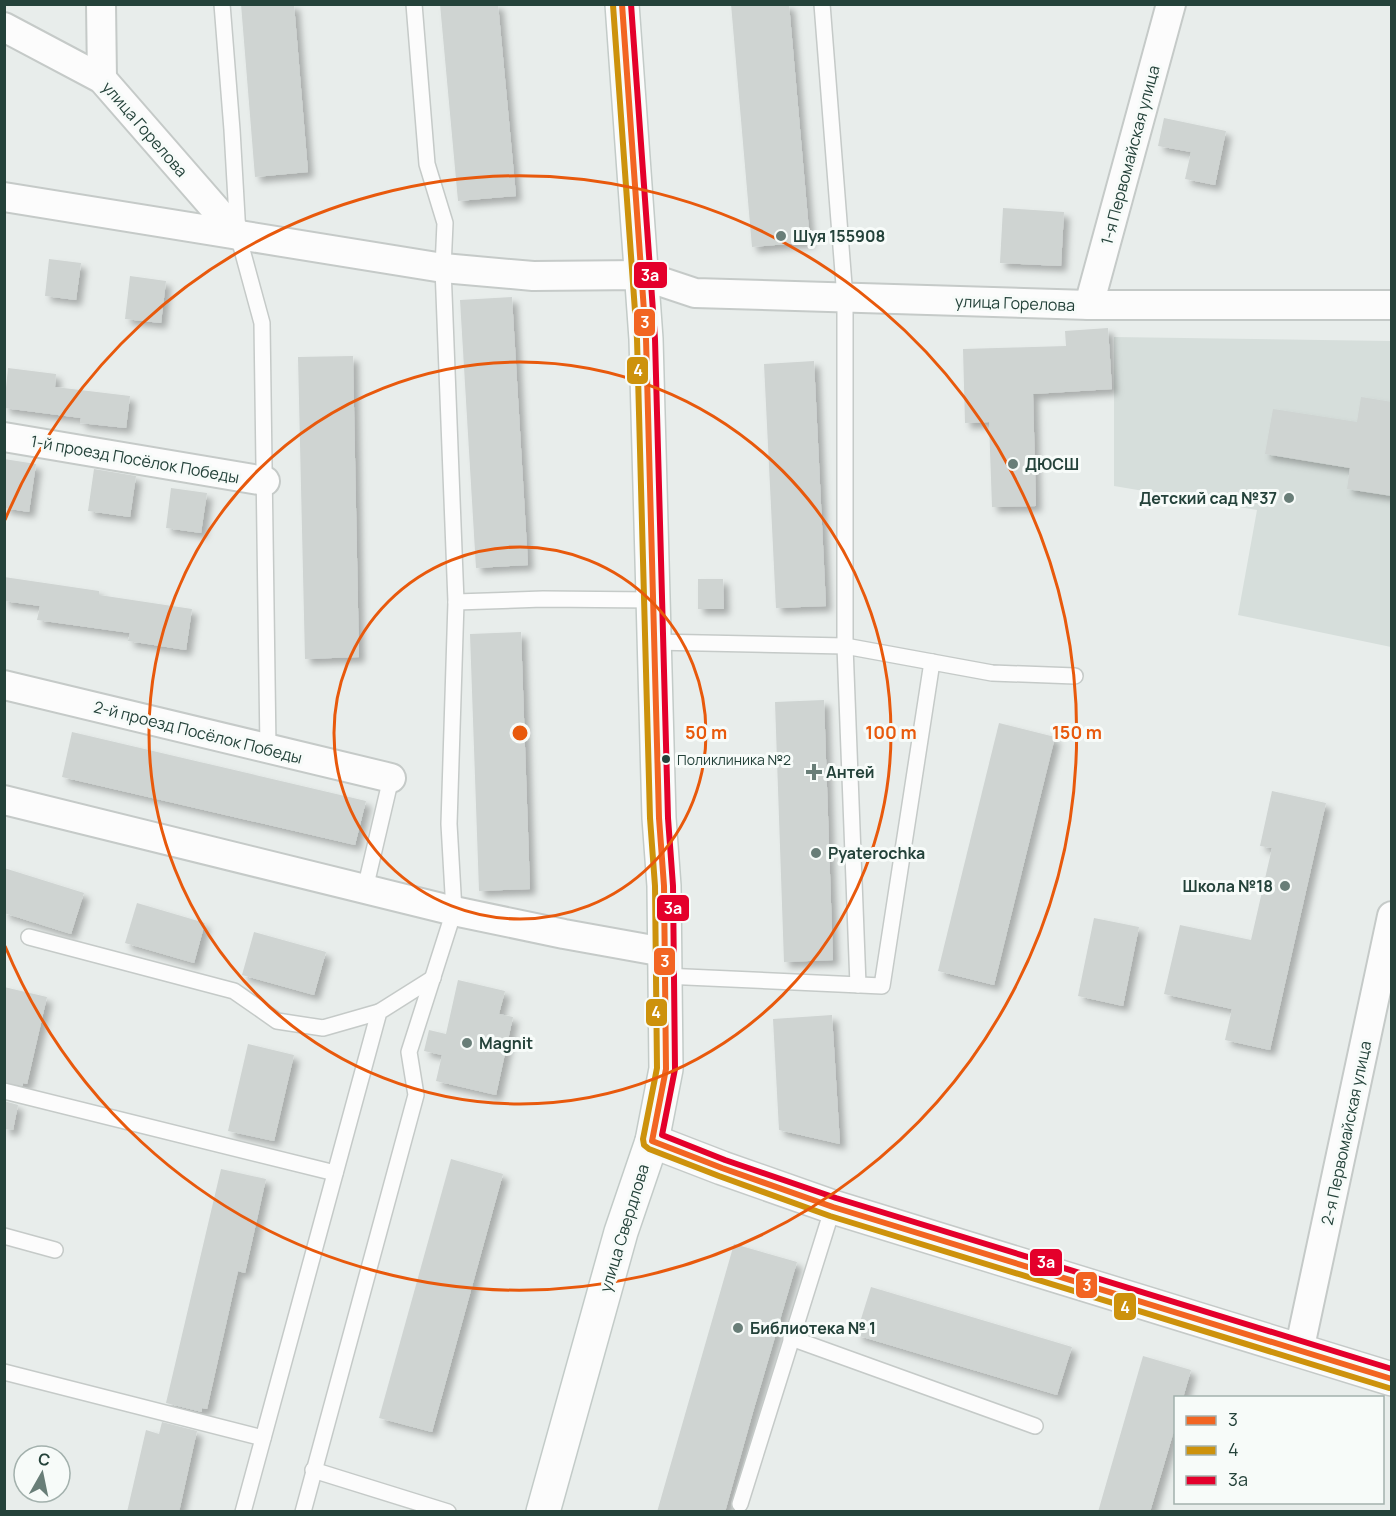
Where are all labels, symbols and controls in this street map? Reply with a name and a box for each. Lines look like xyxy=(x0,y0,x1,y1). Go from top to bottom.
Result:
street label: 1-я Первомайская улица xyxy=(1095,63,1165,247)
street label: улица Горелова xyxy=(97,76,193,182)
place label: Шуя 155908 xyxy=(793,225,885,247)
marker: Шуя 155908 xyxy=(774,229,788,243)
line badge: 3а xyxy=(633,261,668,289)
text: 3а xyxy=(641,264,659,286)
street label: улица Горелова xyxy=(955,290,1075,316)
line badge: 3 xyxy=(633,308,656,337)
text: 3 xyxy=(640,311,650,333)
line badge: 4 xyxy=(626,356,649,385)
text: 4 xyxy=(633,359,643,381)
street label: 1-й проезд Посёлок Победы xyxy=(29,430,241,488)
place label: ДЮСШ xyxy=(1025,453,1079,475)
marker: ДЮСШ xyxy=(1006,457,1020,471)
place label: Детский сад №37 xyxy=(1139,487,1277,509)
marker: Детский сад №37 xyxy=(1282,491,1296,505)
street label: 2-й проезд Посёлок Победы xyxy=(91,695,305,769)
text: 50 m xyxy=(685,720,727,744)
text: 100 m xyxy=(865,720,917,744)
text: 150 m xyxy=(1052,720,1102,744)
centre of rings xyxy=(510,723,530,743)
place label: Поликлиника №2 xyxy=(677,750,791,769)
marker: Поликлиника №2 xyxy=(660,753,672,765)
place label: Антей xyxy=(826,761,875,783)
marker: Антей xyxy=(807,765,821,779)
place label: Pyaterochka xyxy=(828,842,925,864)
marker: Pyaterochka xyxy=(809,846,823,860)
place label: Школа №18 xyxy=(1183,875,1273,897)
marker: Школа №18 xyxy=(1278,879,1292,893)
line badge: 3а xyxy=(656,894,690,922)
text: 3а xyxy=(664,897,682,919)
line badge: 3 xyxy=(653,947,676,976)
text: 3 xyxy=(660,950,670,972)
line badge: 4 xyxy=(645,998,668,1027)
text: 4 xyxy=(651,1001,661,1023)
place label: Magnit xyxy=(479,1032,533,1054)
marker: Magnit xyxy=(460,1036,474,1050)
street label: 2-я Первомайская улица xyxy=(1316,1039,1376,1227)
street label: улица Свердлова xyxy=(594,1161,654,1295)
line badge: 3а xyxy=(1029,1248,1063,1277)
text: 3а xyxy=(1037,1251,1055,1273)
line badge: 3 xyxy=(1075,1271,1098,1299)
text: 3 xyxy=(1082,1274,1092,1296)
line badge: 4 xyxy=(1113,1292,1137,1321)
text: 4 xyxy=(1120,1296,1130,1318)
place label: Библиотека № 1 xyxy=(750,1317,876,1339)
marker: Библиотека № 1 xyxy=(731,1321,745,1335)
legend xyxy=(1174,1396,1384,1504)
text: 3 xyxy=(1228,1407,1238,1431)
text: 4 xyxy=(1228,1437,1239,1461)
north arrow xyxy=(12,1444,72,1504)
text: С xyxy=(37,1447,52,1471)
text: 3а xyxy=(1228,1467,1248,1491)

